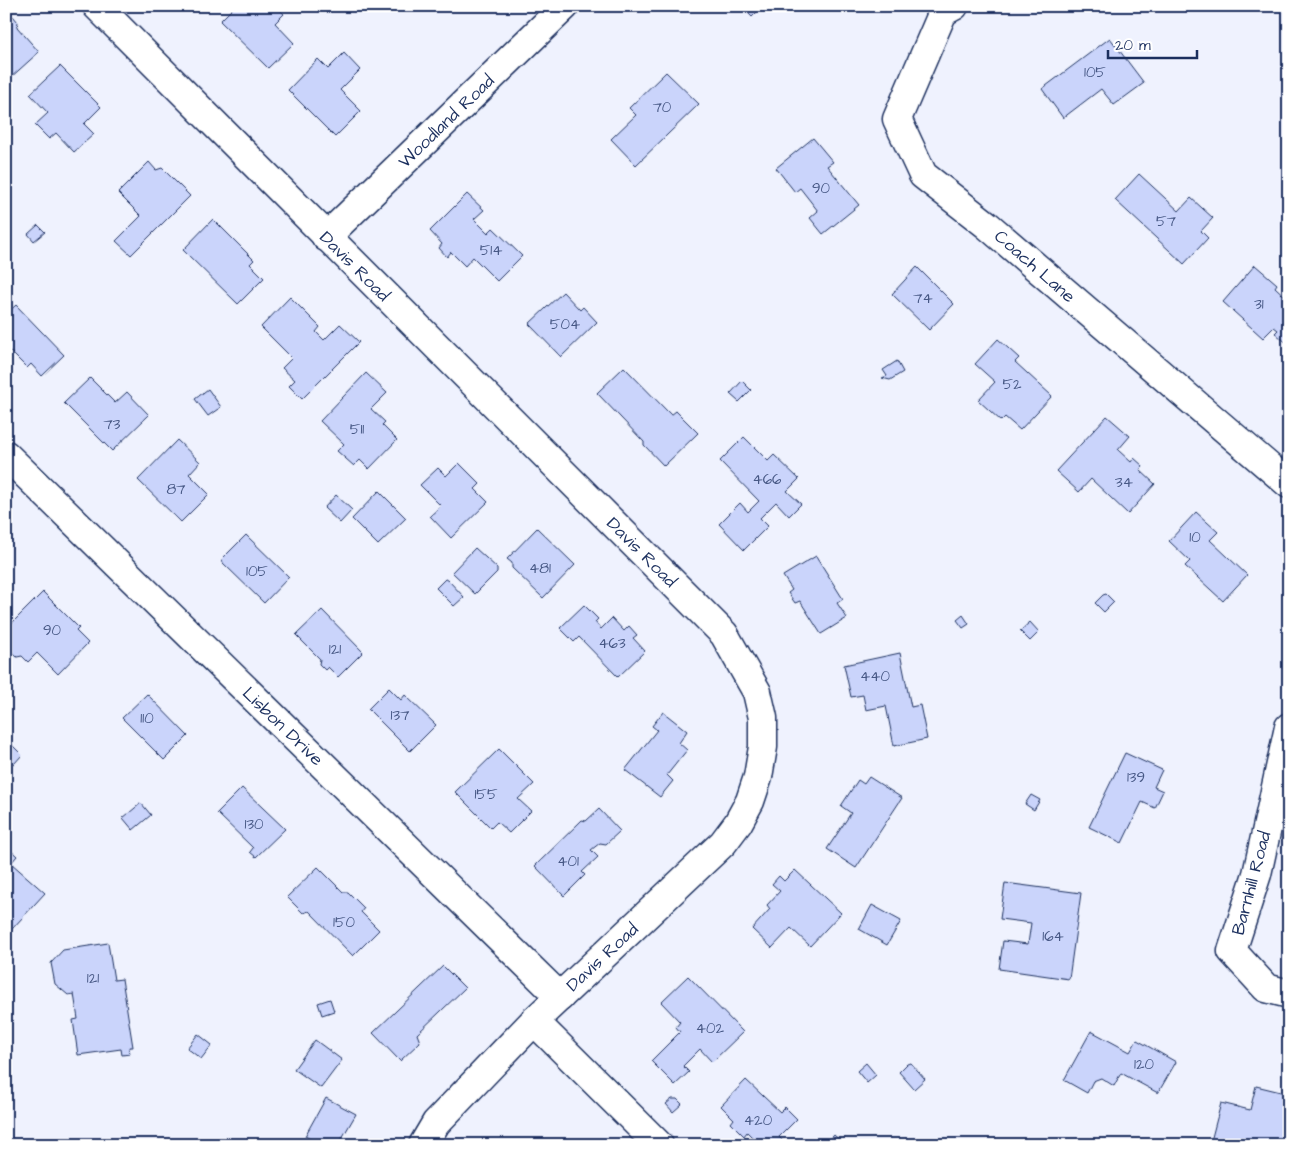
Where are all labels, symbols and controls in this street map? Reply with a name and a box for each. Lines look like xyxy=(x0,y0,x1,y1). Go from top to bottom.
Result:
scale bar xyxy=(1108,28,1196,60)
text: 20 m xyxy=(1115,35,1151,56)
house number: 105 xyxy=(1084,62,1106,83)
street label: Woodland Road xyxy=(393,69,500,174)
house number: 70 xyxy=(653,97,672,118)
house number: 90 xyxy=(812,178,831,199)
house number: 57 xyxy=(1156,211,1176,232)
street label: Coach Lane xyxy=(989,224,1081,309)
street label: Davis Road xyxy=(314,226,395,307)
house number: 514 xyxy=(480,240,502,261)
house number: 74 xyxy=(913,288,933,309)
house number: 31 xyxy=(1254,294,1264,315)
house number: 504 xyxy=(550,314,580,335)
house number: 52 xyxy=(1002,374,1022,395)
house number: 73 xyxy=(104,414,121,435)
house number: 511 xyxy=(350,419,364,440)
house number: 466 xyxy=(752,469,782,490)
house number: 34 xyxy=(1115,472,1133,493)
house number: 87 xyxy=(167,479,185,500)
street label: Davis Road xyxy=(601,512,682,593)
house number: 10 xyxy=(1189,527,1201,548)
house number: 481 xyxy=(529,558,551,579)
house number: 105 xyxy=(246,561,268,582)
house number: 90 xyxy=(43,620,62,641)
house number: 463 xyxy=(598,633,626,654)
house number: 121 xyxy=(329,639,341,660)
house number: 440 xyxy=(860,666,890,687)
street label: Lisbon Drive xyxy=(237,681,329,772)
house number: 137 xyxy=(391,705,409,726)
house number: 110 xyxy=(140,708,154,729)
house number: 139 xyxy=(1127,767,1145,788)
house number: 155 xyxy=(474,784,498,805)
house number: 130 xyxy=(244,814,264,835)
street label: Barnhill Road xyxy=(1226,828,1277,938)
house number: 401 xyxy=(557,851,579,872)
house number: 150 xyxy=(333,912,356,933)
street label: Davis Road xyxy=(561,917,644,997)
house number: 164 xyxy=(1042,926,1064,947)
house number: 121 xyxy=(87,968,99,989)
house number: 402 xyxy=(696,1018,725,1039)
house number: 120 xyxy=(1134,1054,1155,1075)
house number: 420 xyxy=(744,1110,773,1131)

